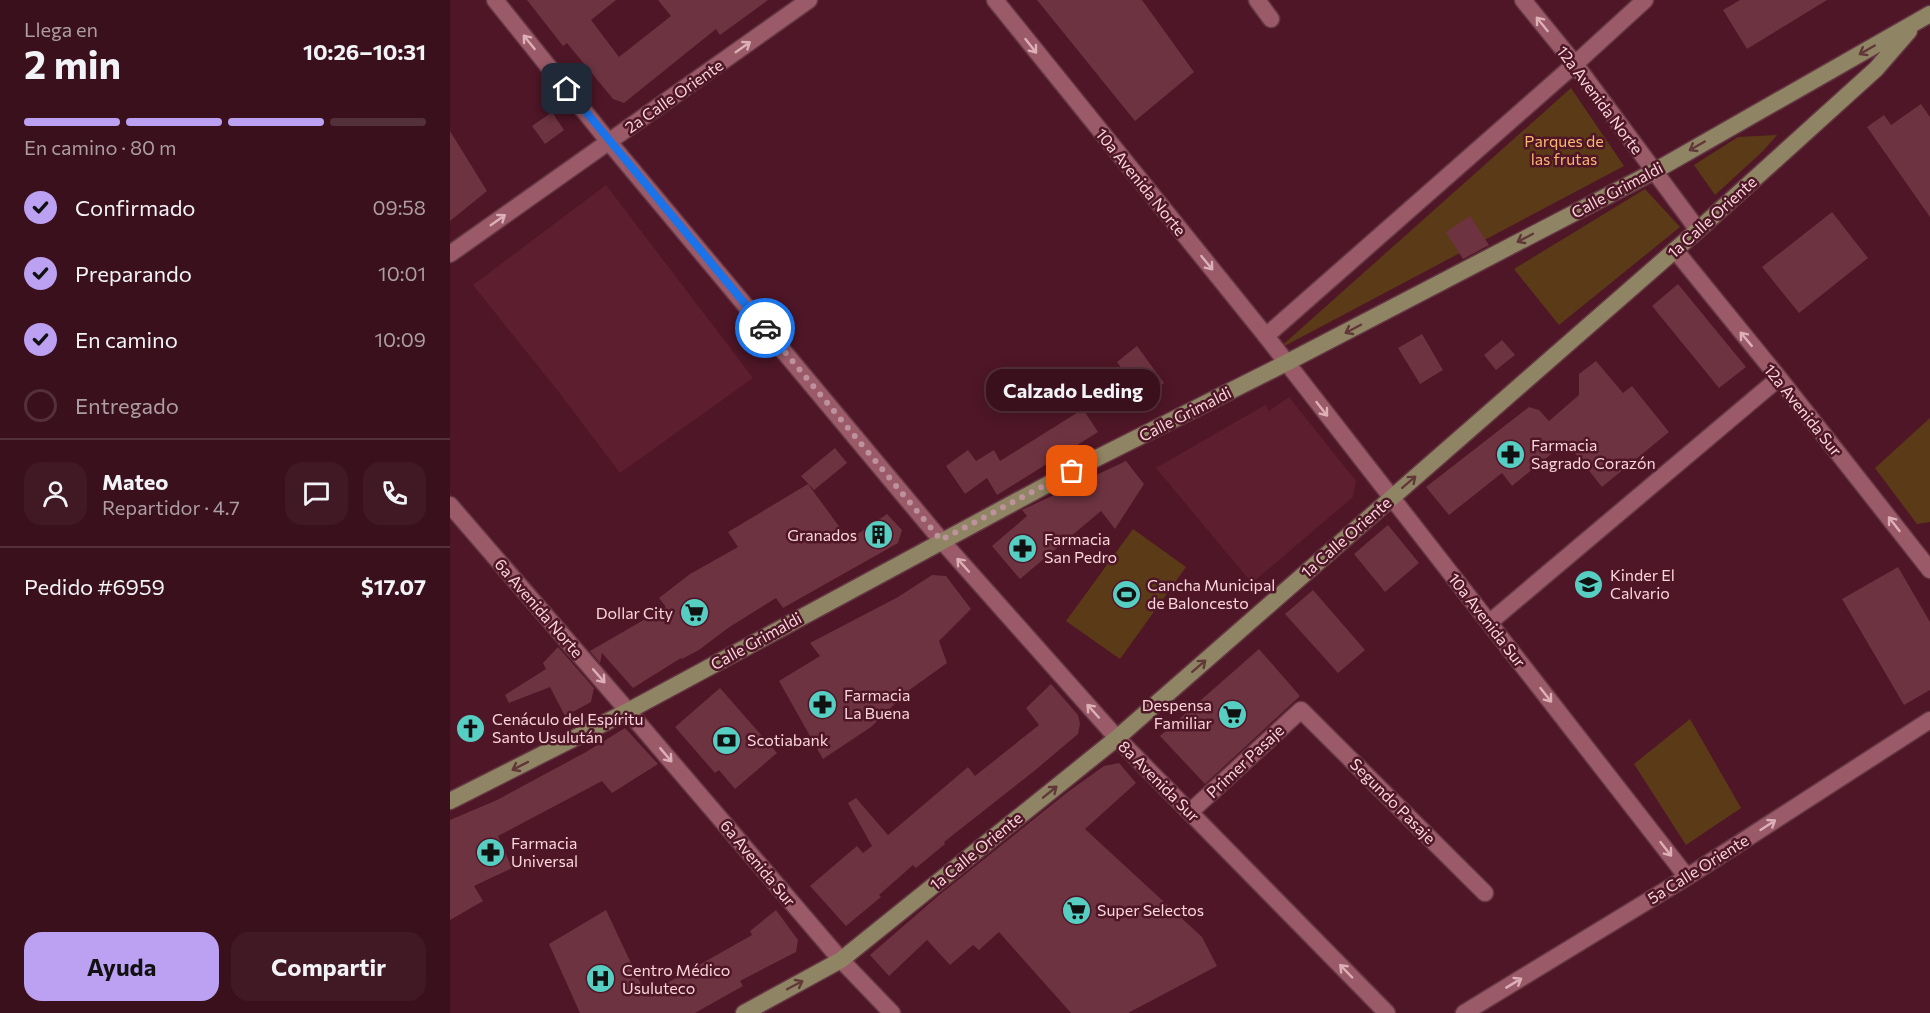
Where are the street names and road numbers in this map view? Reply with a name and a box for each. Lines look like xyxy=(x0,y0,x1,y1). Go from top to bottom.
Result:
street label: 12a Avenida Norte xyxy=(1553,42,1647,158)
street label: 2a Calle Oriente xyxy=(621,55,726,136)
street label: 10a Avenida Norte xyxy=(1092,124,1190,239)
street label: Calle Grimaldi xyxy=(1568,157,1666,222)
street label: 1a Calle Oriente xyxy=(1663,172,1760,262)
street label: 12a Avenida Sur xyxy=(1761,360,1847,460)
street label: Calle Grimaldi xyxy=(1135,382,1234,445)
street label: 1a Calle Oriente xyxy=(1297,492,1395,581)
street label: 6a Avenida Norte xyxy=(491,554,587,661)
street label: 10a Avenida Sur xyxy=(1445,569,1530,671)
street label: Calle Grimaldi xyxy=(707,608,805,673)
street label: Primer Pasaje xyxy=(1202,720,1287,801)
street label: 8a Avenida Sur xyxy=(1115,736,1204,825)
street label: Segundo Pasaje xyxy=(1347,754,1440,847)
street label: 1a Calle Oriente xyxy=(926,808,1026,894)
street label: 6a Avenida Sur xyxy=(717,816,800,910)
street label: 5a Calle Oriente xyxy=(1644,830,1752,907)

